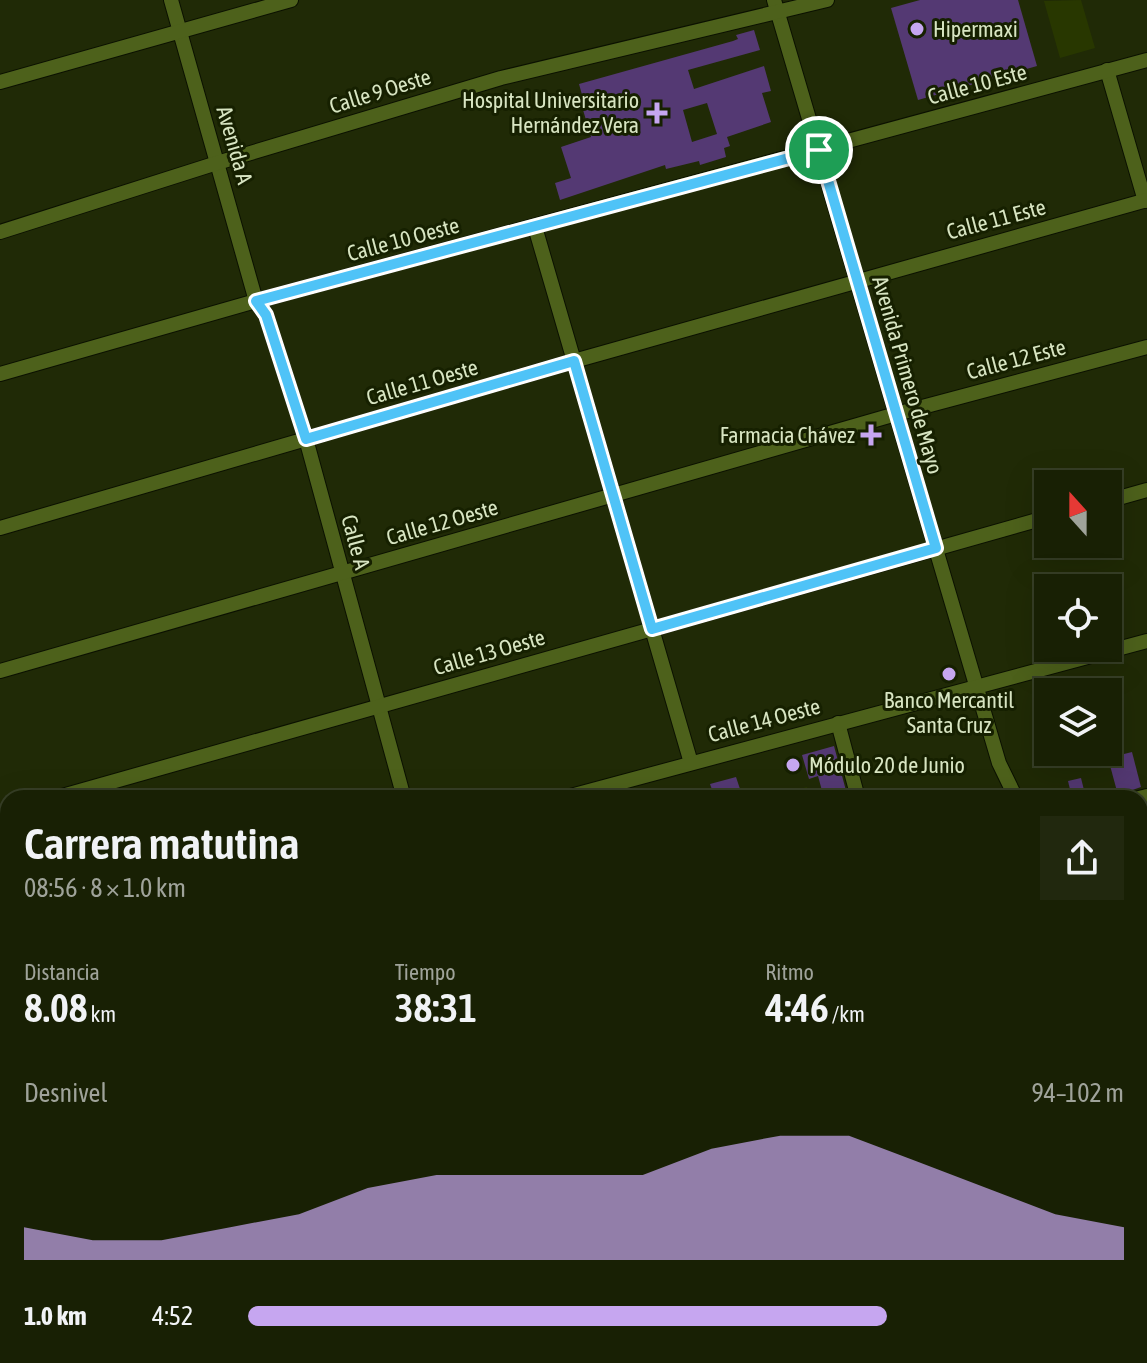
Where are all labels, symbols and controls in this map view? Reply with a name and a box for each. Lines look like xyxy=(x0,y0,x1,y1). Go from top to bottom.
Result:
place label: Hipermaxi xyxy=(933,16,1018,42)
marker: Hipermaxi xyxy=(908,20,926,38)
street label: Calle 10 Este xyxy=(925,58,1029,110)
street label: Calle 9 Oeste xyxy=(326,63,434,119)
place label: Hospital Universitario Hernández Vera xyxy=(462,87,639,138)
marker: Hospital Universitario Hernández Vera xyxy=(646,102,668,124)
street label: Avenida A xyxy=(212,103,259,187)
pin xyxy=(785,116,853,184)
icon: arrive xyxy=(797,128,841,172)
street label: Calle 11 Este xyxy=(944,193,1048,245)
street label: Calle 10 Oeste xyxy=(344,212,462,266)
street label: Avenida Primero de Mayo xyxy=(867,273,949,477)
street label: Calle 12 Este xyxy=(964,333,1068,385)
street label: Calle 11 Oeste xyxy=(363,354,481,410)
place label: Farmacia Chávez xyxy=(720,422,855,448)
marker: Farmacia Chávez xyxy=(862,426,880,444)
north arrow xyxy=(1034,470,1122,558)
map controls xyxy=(1034,470,1122,766)
street label: Calle 12 Oeste xyxy=(383,494,501,550)
street label: Calle A xyxy=(336,512,376,572)
button: locate xyxy=(1034,574,1122,662)
street label: Calle 13 Oeste xyxy=(430,624,548,680)
marker: Banco Mercantil Santa Cruz xyxy=(940,665,958,683)
button: layers xyxy=(1034,678,1122,766)
place label: Banco Mercantil Santa Cruz xyxy=(884,687,1014,738)
street label: Calle 14 Oeste xyxy=(705,693,823,747)
place label: Módulo 20 de Junio xyxy=(809,752,965,778)
marker: Módulo 20 de Junio xyxy=(784,756,802,774)
button: share xyxy=(1040,816,1124,900)
text: Carrera matutina xyxy=(24,818,299,868)
text: 08:56 · 8 × 1.0 km xyxy=(24,873,186,903)
text: Distancia xyxy=(24,959,100,985)
text: Tiempo xyxy=(395,959,456,985)
text: Ritmo xyxy=(765,959,814,985)
text: 8.08 xyxy=(24,985,88,1030)
text: 38:31 xyxy=(395,985,477,1030)
text: 4:46 xyxy=(765,985,829,1030)
text: km xyxy=(88,1001,116,1027)
text: /km xyxy=(829,1001,865,1027)
text: Desnivel xyxy=(24,1078,107,1108)
text: 94–102 m xyxy=(1032,1078,1124,1108)
text: 1.0 km xyxy=(24,1301,87,1331)
text: 4:52 xyxy=(152,1301,193,1331)

